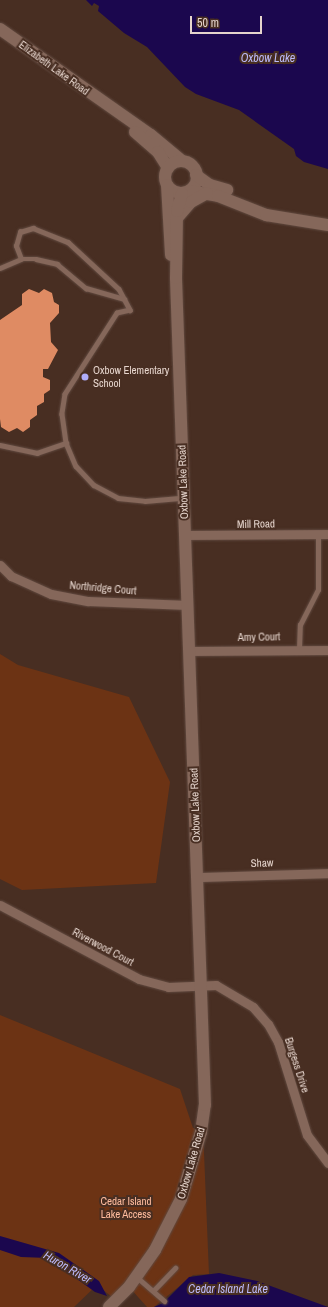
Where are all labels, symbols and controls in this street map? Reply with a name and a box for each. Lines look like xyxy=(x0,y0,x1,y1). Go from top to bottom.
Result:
scale bar xyxy=(192,8,264,34)
text: 50 m xyxy=(197,15,219,31)
street label: Elizabeth Lake Road xyxy=(16,38,92,98)
water label: Oxbow Lake xyxy=(241,52,295,66)
place label: Oxbow Elementary School xyxy=(93,364,169,390)
marker: Oxbow Elementary School xyxy=(80,372,90,382)
street label: Oxbow Lake Road xyxy=(175,445,191,519)
street label: Mill Road xyxy=(237,517,275,531)
street label: Northridge Court xyxy=(69,578,137,598)
street label: Amy Court xyxy=(238,630,280,644)
street label: Oxbow Lake Road xyxy=(187,768,203,842)
street label: Shaw xyxy=(250,856,274,870)
street label: Riverwood Court xyxy=(70,925,136,969)
street label: Burgess Drive xyxy=(282,1036,312,1094)
street label: Oxbow Lake Road xyxy=(174,1126,208,1200)
park label: Cedar Island Lake Access xyxy=(100,1195,152,1221)
water label: Huron River xyxy=(40,1249,94,1287)
water label: Cedar Island Lake xyxy=(188,1283,268,1297)

